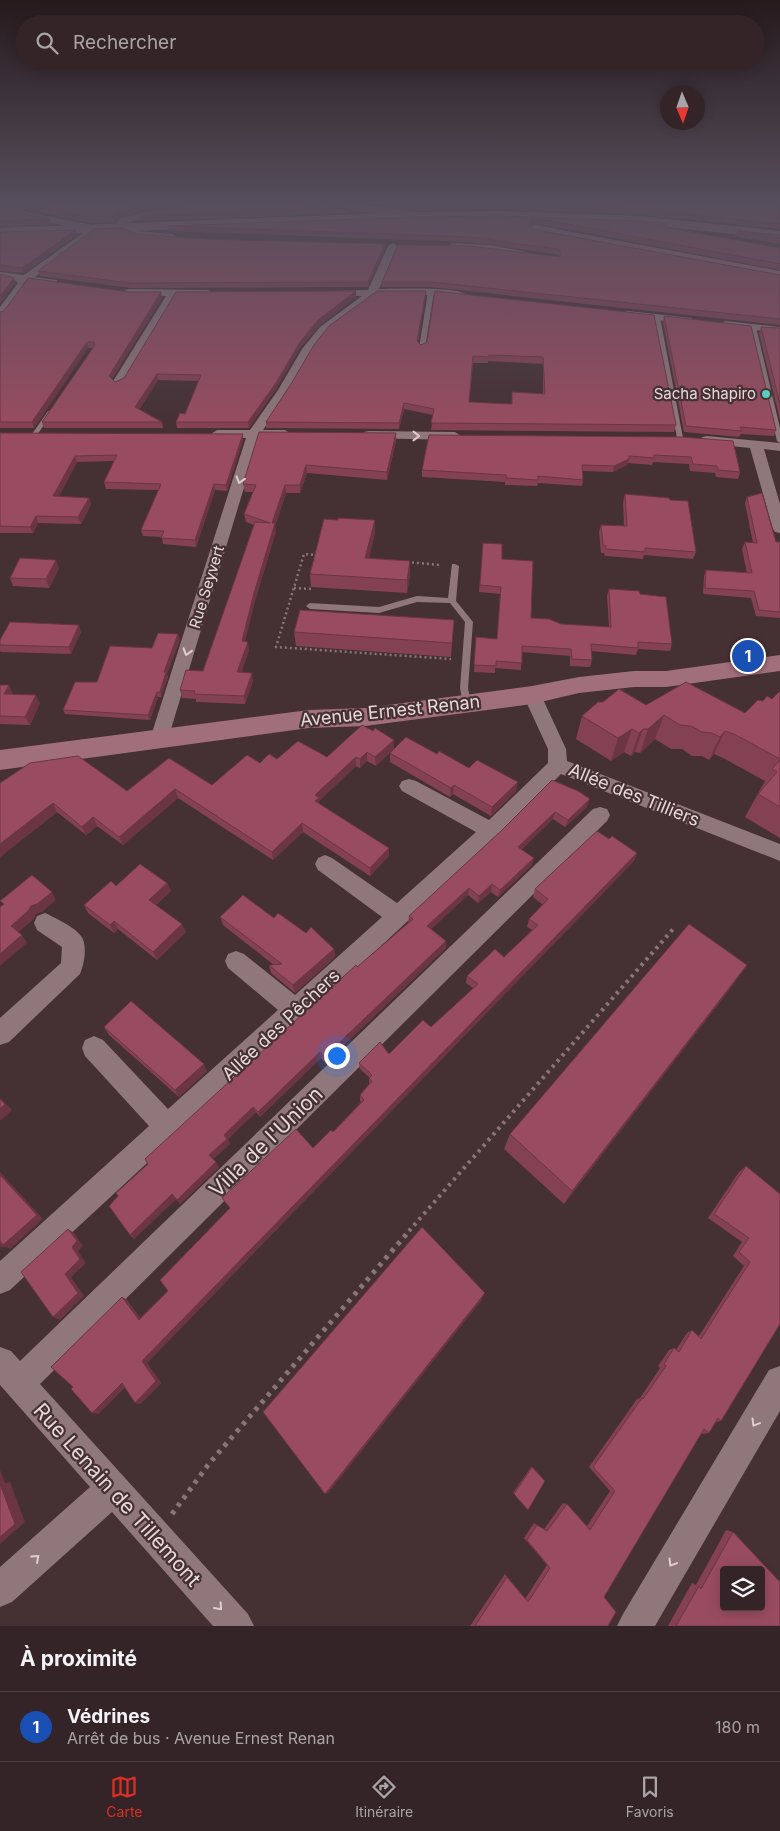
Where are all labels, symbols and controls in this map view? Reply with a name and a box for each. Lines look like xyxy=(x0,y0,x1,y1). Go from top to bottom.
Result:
search box xyxy=(15,15,765,70)
icon: search xyxy=(33,29,61,57)
text: Rechercher xyxy=(73,31,176,54)
north arrow xyxy=(660,85,705,130)
place label: Sacha Shapiro xyxy=(654,384,756,403)
marker: Sacha Shapiro xyxy=(760,388,772,400)
one-way arrow xyxy=(412,431,420,441)
one-way arrow xyxy=(235,476,245,484)
street label: Rue Seyvert xyxy=(185,543,228,631)
pin: 1 xyxy=(732,637,764,675)
one-way arrow xyxy=(183,648,193,656)
street label: Avenue Ernest Renan xyxy=(299,691,481,730)
street label: Allée des Tilliers xyxy=(566,759,703,830)
street label: Allée des Pêchers xyxy=(218,965,344,1084)
your location xyxy=(324,1043,350,1069)
street label: Villa de l'Union xyxy=(204,1081,328,1202)
street label: Rue Lenain de Tillemont xyxy=(28,1398,206,1592)
one-way arrow xyxy=(752,1418,762,1427)
one-way arrow xyxy=(31,1555,40,1564)
one-way arrow xyxy=(669,1557,679,1566)
map controls xyxy=(720,1566,765,1611)
button: layers xyxy=(720,1566,765,1611)
one-way arrow xyxy=(213,1602,222,1611)
text: À proximité xyxy=(20,1646,137,1671)
text: Védrines xyxy=(67,1705,150,1728)
text: 1 xyxy=(33,1717,39,1737)
text: 180 m xyxy=(715,1717,760,1737)
text: Arrêt de bus · Avenue Ernest Renan xyxy=(67,1728,335,1748)
tab: Carte xyxy=(106,1773,143,1820)
tab: Itinéraire xyxy=(355,1773,413,1820)
tab: Favoris xyxy=(626,1773,674,1820)

